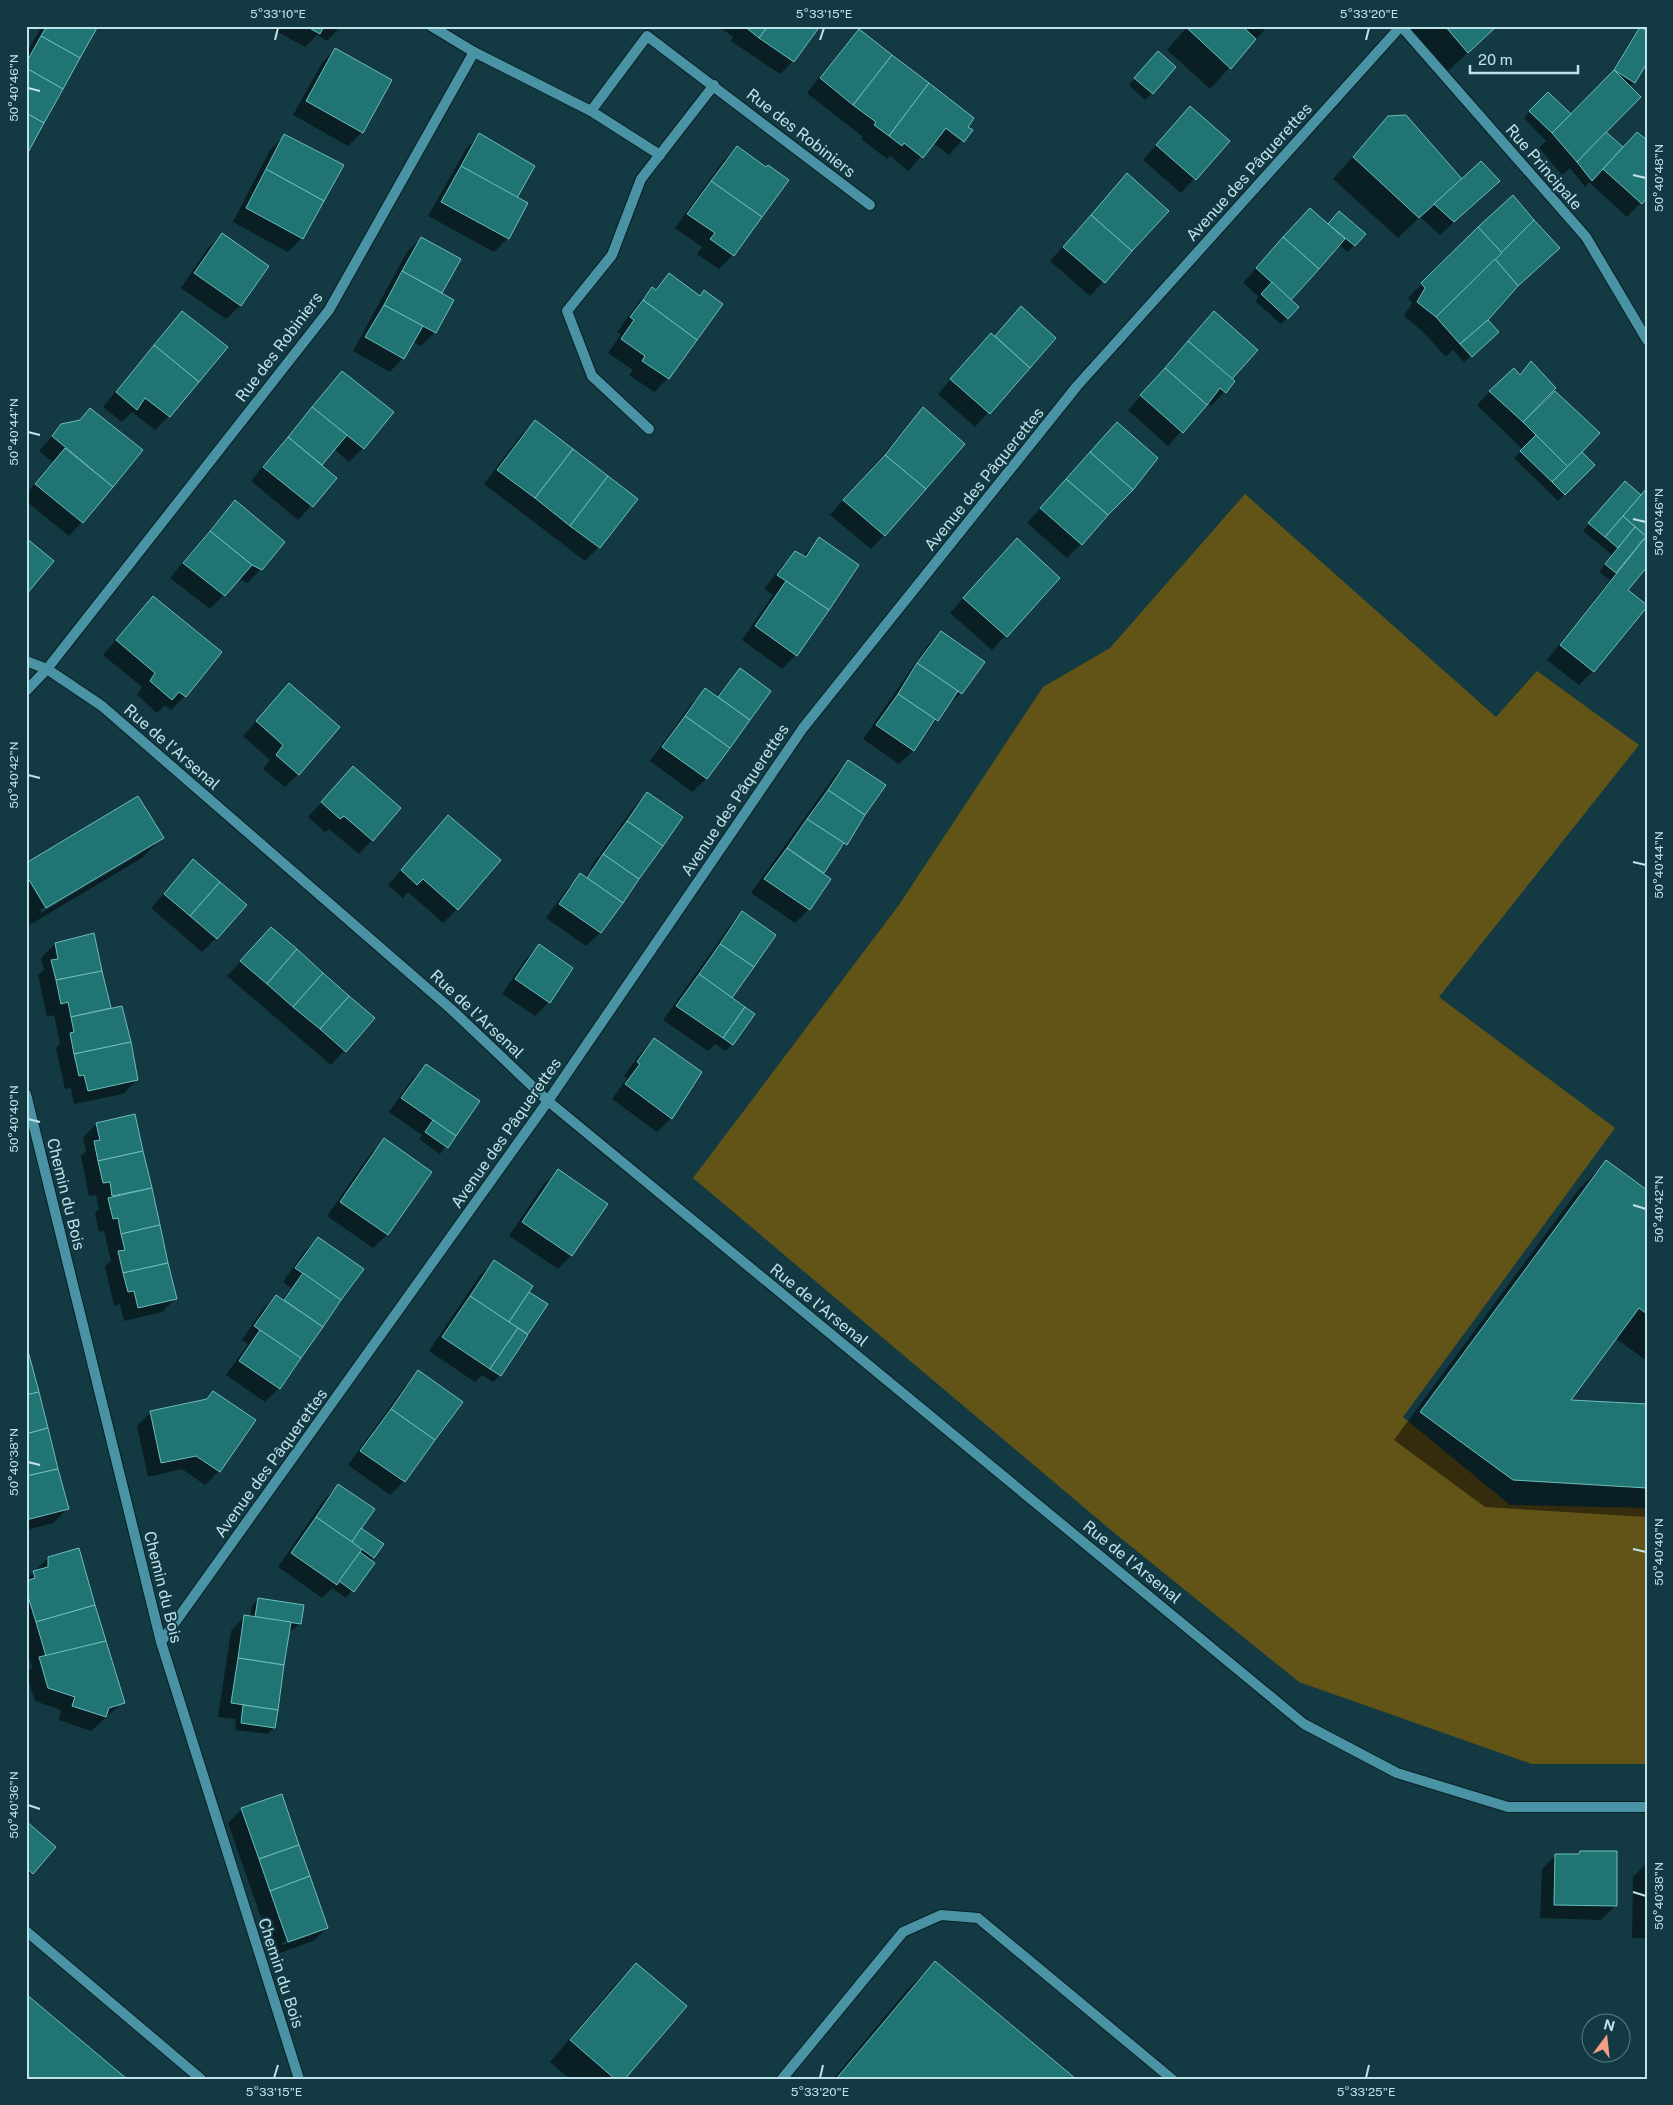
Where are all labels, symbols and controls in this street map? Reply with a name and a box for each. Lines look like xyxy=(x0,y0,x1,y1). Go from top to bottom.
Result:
text: 5°33'10"E xyxy=(250,7,306,21)
text: 5°33'15"E xyxy=(796,7,852,21)
text: 5°33'20"E xyxy=(1340,7,1398,21)
scale bar xyxy=(1470,42,1578,74)
text: 20 m xyxy=(1478,51,1513,68)
text: 50°40'46"N xyxy=(7,54,21,122)
street label: Rue des Robiniers xyxy=(743,85,859,181)
street label: Avenue des Pâquerettes xyxy=(1182,99,1316,245)
street label: Rue Principale xyxy=(1502,120,1586,214)
text: 50°40'48"N xyxy=(1652,144,1666,212)
street label: Rue des Robiniers xyxy=(231,288,327,406)
text: 50°40'44"N xyxy=(7,398,21,466)
street label: Avenue des Pâquerettes xyxy=(920,403,1048,555)
text: 50°40'46"N xyxy=(1652,488,1666,556)
street label: Rue de l'Arsenal xyxy=(120,700,224,794)
street label: Avenue des Pâquerettes xyxy=(677,720,793,880)
text: 50°40'42"N xyxy=(7,741,21,809)
text: 50°40'44"N xyxy=(1652,831,1666,899)
street label: Rue de l'Arsenal xyxy=(426,966,528,1062)
street label: Avenue des Pâquerettes xyxy=(447,1054,565,1212)
text: 50°40'40"N xyxy=(7,1085,21,1153)
street label: Chemin du Bois xyxy=(43,1136,89,1252)
text: 50°40'42"N xyxy=(1652,1175,1666,1243)
street label: Rue de l'Arsenal xyxy=(766,1260,872,1350)
street label: Avenue des Pâquerettes xyxy=(211,1385,331,1541)
text: 50°40'38"N xyxy=(7,1428,21,1496)
street label: Rue de l'Arsenal xyxy=(1079,1517,1185,1607)
text: 50°40'40"N xyxy=(1652,1518,1666,1586)
street label: Chemin du Bois xyxy=(140,1529,186,1645)
text: 50°40'36"N xyxy=(7,1771,21,1839)
text: 50°40'38"N xyxy=(1652,1862,1666,1930)
street label: Chemin du Bois xyxy=(254,1916,308,2030)
north arrow xyxy=(1580,2012,1630,2062)
text: N xyxy=(1602,2016,1617,2035)
text: 5°33'15"E xyxy=(246,2085,302,2099)
text: 5°33'20"E xyxy=(791,2085,849,2099)
text: 5°33'25"E xyxy=(1337,2085,1395,2099)

